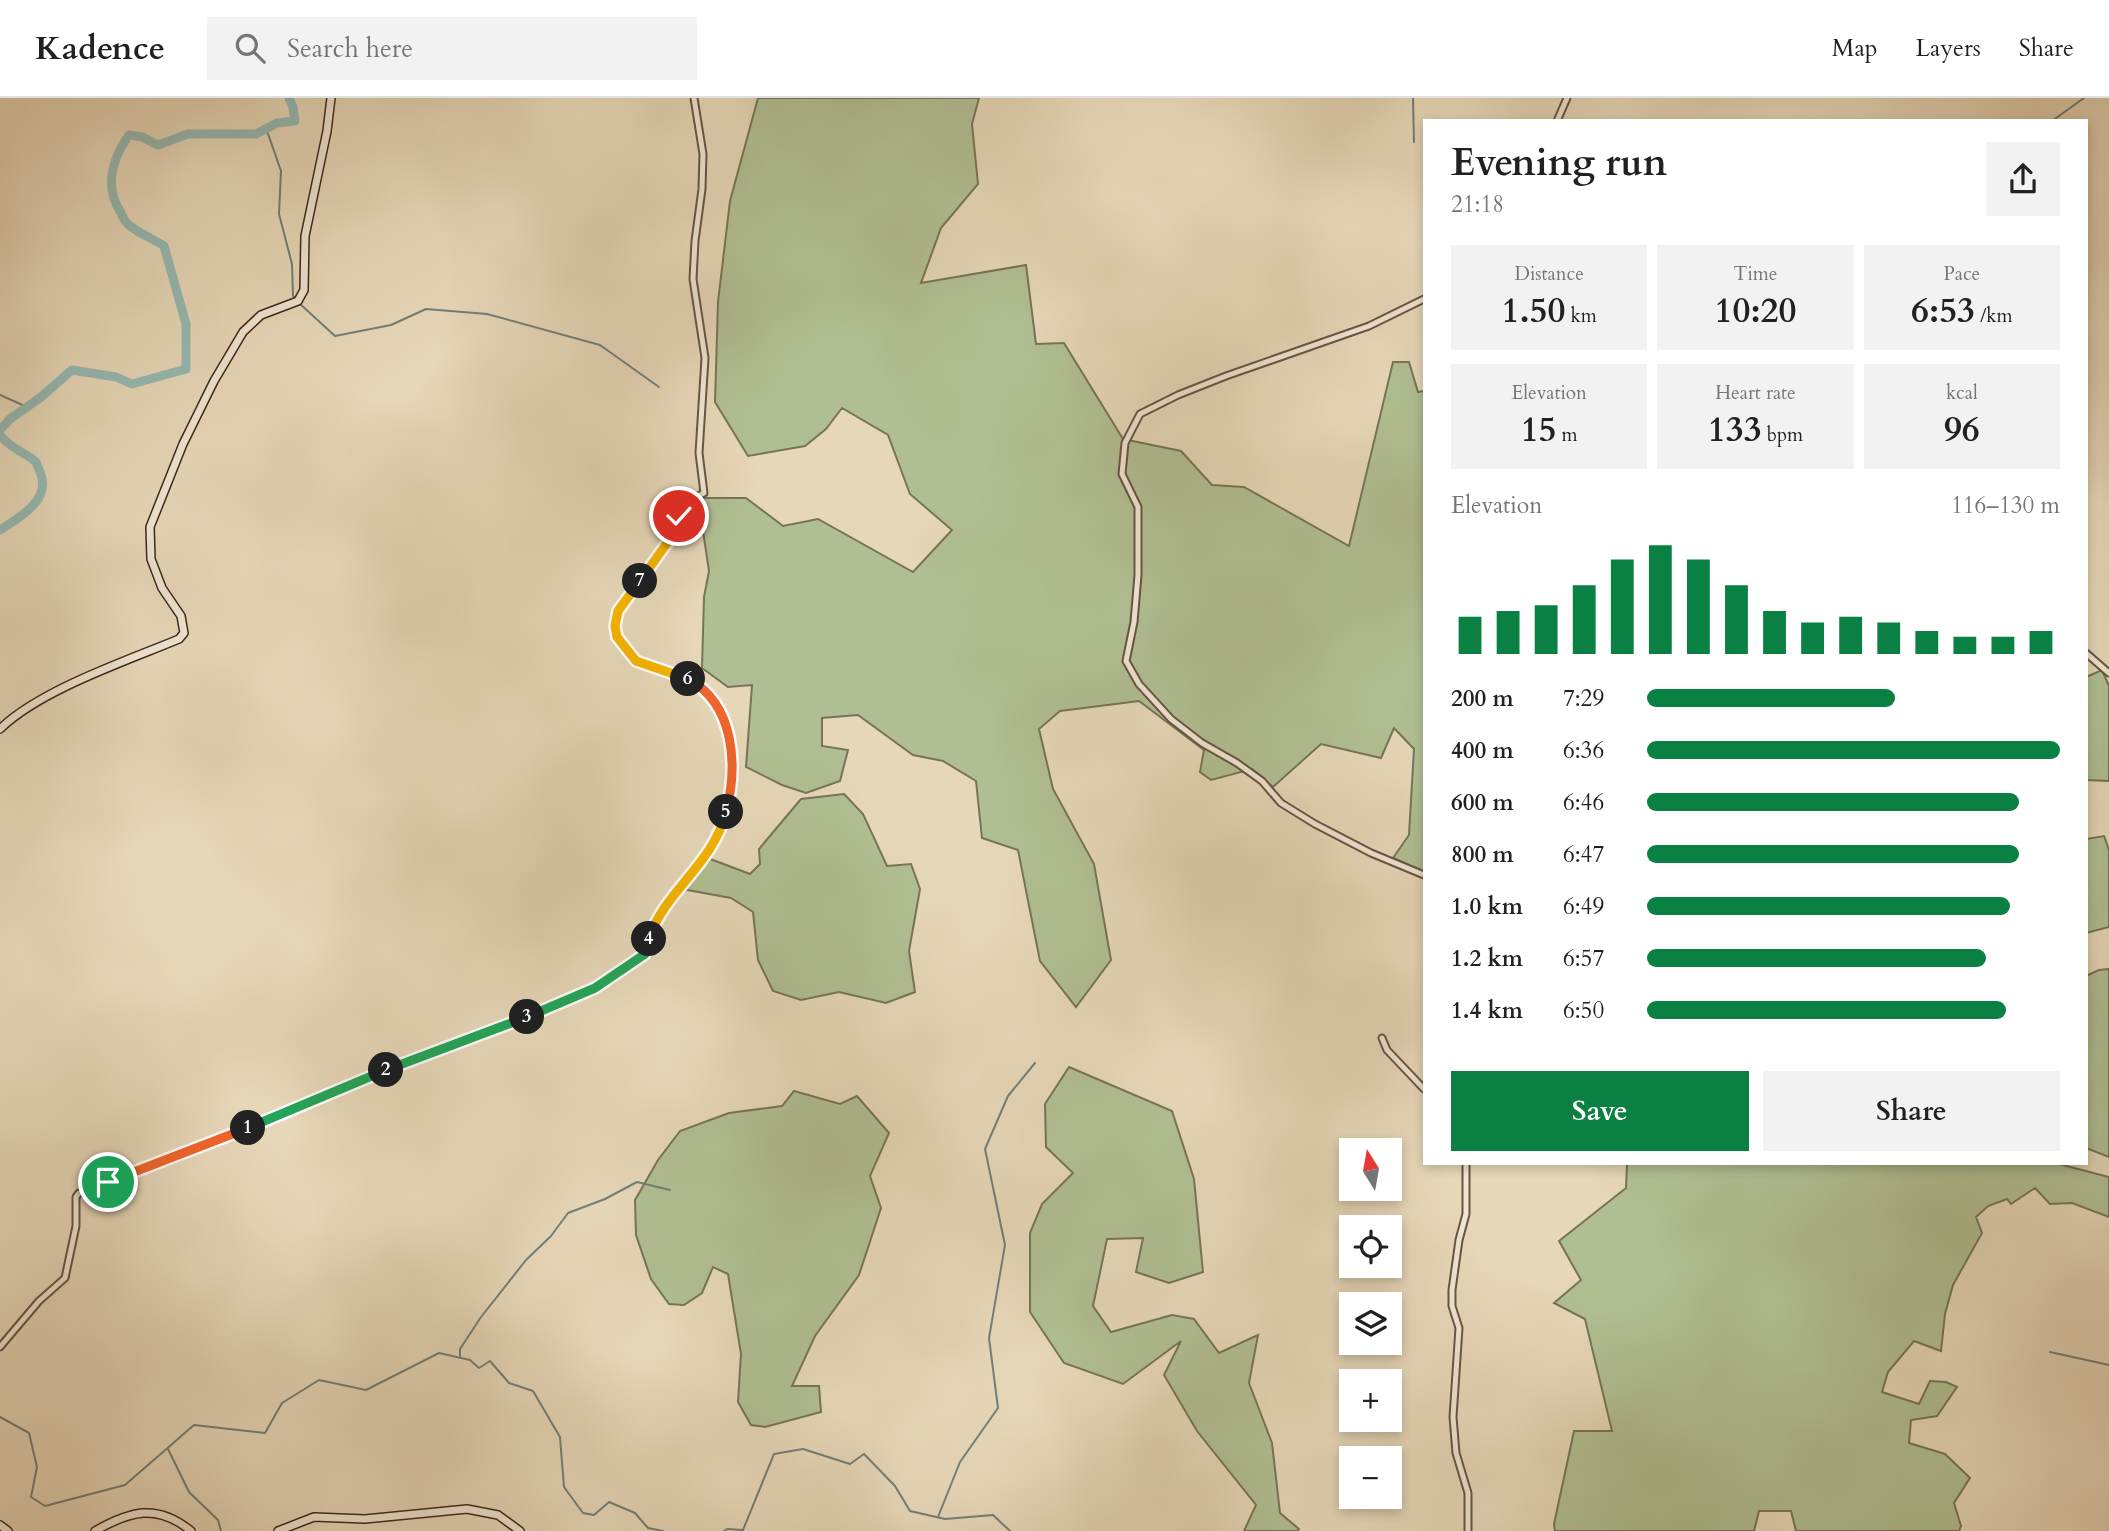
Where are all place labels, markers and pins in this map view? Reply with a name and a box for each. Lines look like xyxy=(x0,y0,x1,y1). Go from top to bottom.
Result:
pin xyxy=(649,486,709,546)
pin: 7 xyxy=(622,564,658,598)
pin: 6 xyxy=(670,662,706,696)
pin: 5 xyxy=(708,794,744,830)
pin: 4 xyxy=(632,922,666,956)
pin: 3 xyxy=(510,1000,544,1034)
pin: 2 xyxy=(368,1052,404,1088)
pin: 1 xyxy=(230,1110,266,1146)
pin xyxy=(78,1152,138,1212)

